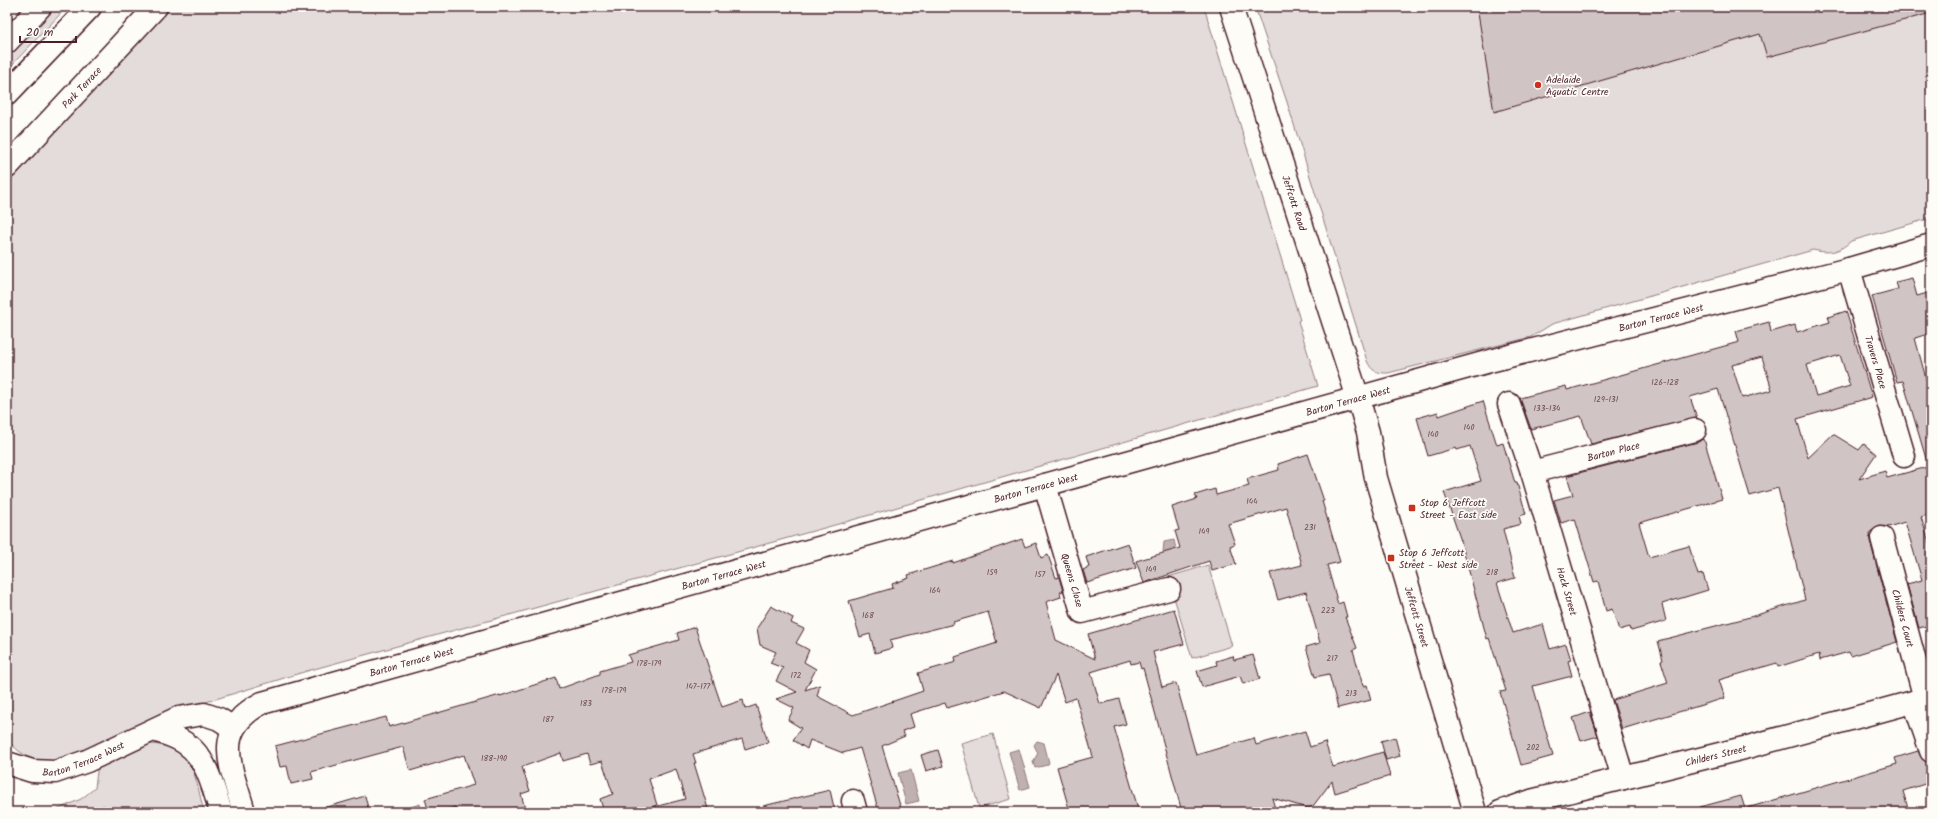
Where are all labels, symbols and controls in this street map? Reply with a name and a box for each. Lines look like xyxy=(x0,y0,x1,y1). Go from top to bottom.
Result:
scale bar xyxy=(20,18,76,44)
text: 20 m xyxy=(26,23,54,42)
street label: Park Terrace xyxy=(58,63,106,113)
place label: Adelaide Aquatic Centre xyxy=(1546,72,1609,100)
marker: Adelaide Aquatic Centre xyxy=(1533,80,1543,90)
street label: Jeffcott Road xyxy=(1277,173,1310,234)
street label: Barton Terrace West xyxy=(1617,300,1705,337)
street label: Travers Place xyxy=(1860,334,1891,392)
house number: 126-128 xyxy=(1651,376,1679,389)
street label: Barton Terrace West xyxy=(1304,382,1392,421)
house number: 129-131 xyxy=(1594,393,1619,406)
house number: 133-134 xyxy=(1534,402,1561,415)
house number: 140 xyxy=(1464,421,1474,434)
house number: 140 xyxy=(1428,428,1438,441)
street label: Barton Place xyxy=(1586,437,1642,466)
street label: Barton Terrace West xyxy=(992,469,1080,508)
house number: 144 xyxy=(1246,495,1258,508)
place label: Stop 6 Jeffcott Street - East side xyxy=(1420,495,1497,523)
marker: Stop 6 Jeffcott Street - East side xyxy=(1407,503,1417,513)
house number: 231 xyxy=(1304,521,1316,534)
house number: 149 xyxy=(1199,525,1210,538)
place label: Stop 6 Jeffcott Street - West side xyxy=(1399,545,1478,573)
street label: Queens Close xyxy=(1056,551,1087,610)
marker: Stop 6 Jeffcott Street - West side xyxy=(1386,553,1396,563)
street label: Barton Terrace West xyxy=(680,556,768,595)
house number: 149 xyxy=(1146,563,1157,576)
street label: Hack Street xyxy=(1552,565,1581,618)
house number: 159 xyxy=(987,566,997,579)
house number: 218 xyxy=(1486,566,1498,579)
house number: 157 xyxy=(1035,568,1046,581)
house number: 164 xyxy=(929,584,941,597)
street label: Jeffcott Street xyxy=(1400,585,1433,650)
street label: Childers Court xyxy=(1887,587,1918,650)
house number: 223 xyxy=(1321,604,1335,617)
house number: 168 xyxy=(862,609,874,622)
street label: Barton Terrace West xyxy=(368,643,456,682)
house number: 217 xyxy=(1327,652,1338,665)
house number: 178-179 xyxy=(637,657,661,670)
house number: 172 xyxy=(791,669,802,682)
house number: 147-177 xyxy=(686,680,710,693)
house number: 178-179 xyxy=(602,684,626,697)
house number: 213 xyxy=(1345,687,1357,700)
house number: 183 xyxy=(580,697,592,710)
house number: 187 xyxy=(542,713,554,726)
street label: Barton Terrace West xyxy=(42,737,127,781)
house number: 202 xyxy=(1526,741,1540,754)
street label: Childers Street xyxy=(1683,741,1748,771)
house number: 188-190 xyxy=(481,752,507,765)

